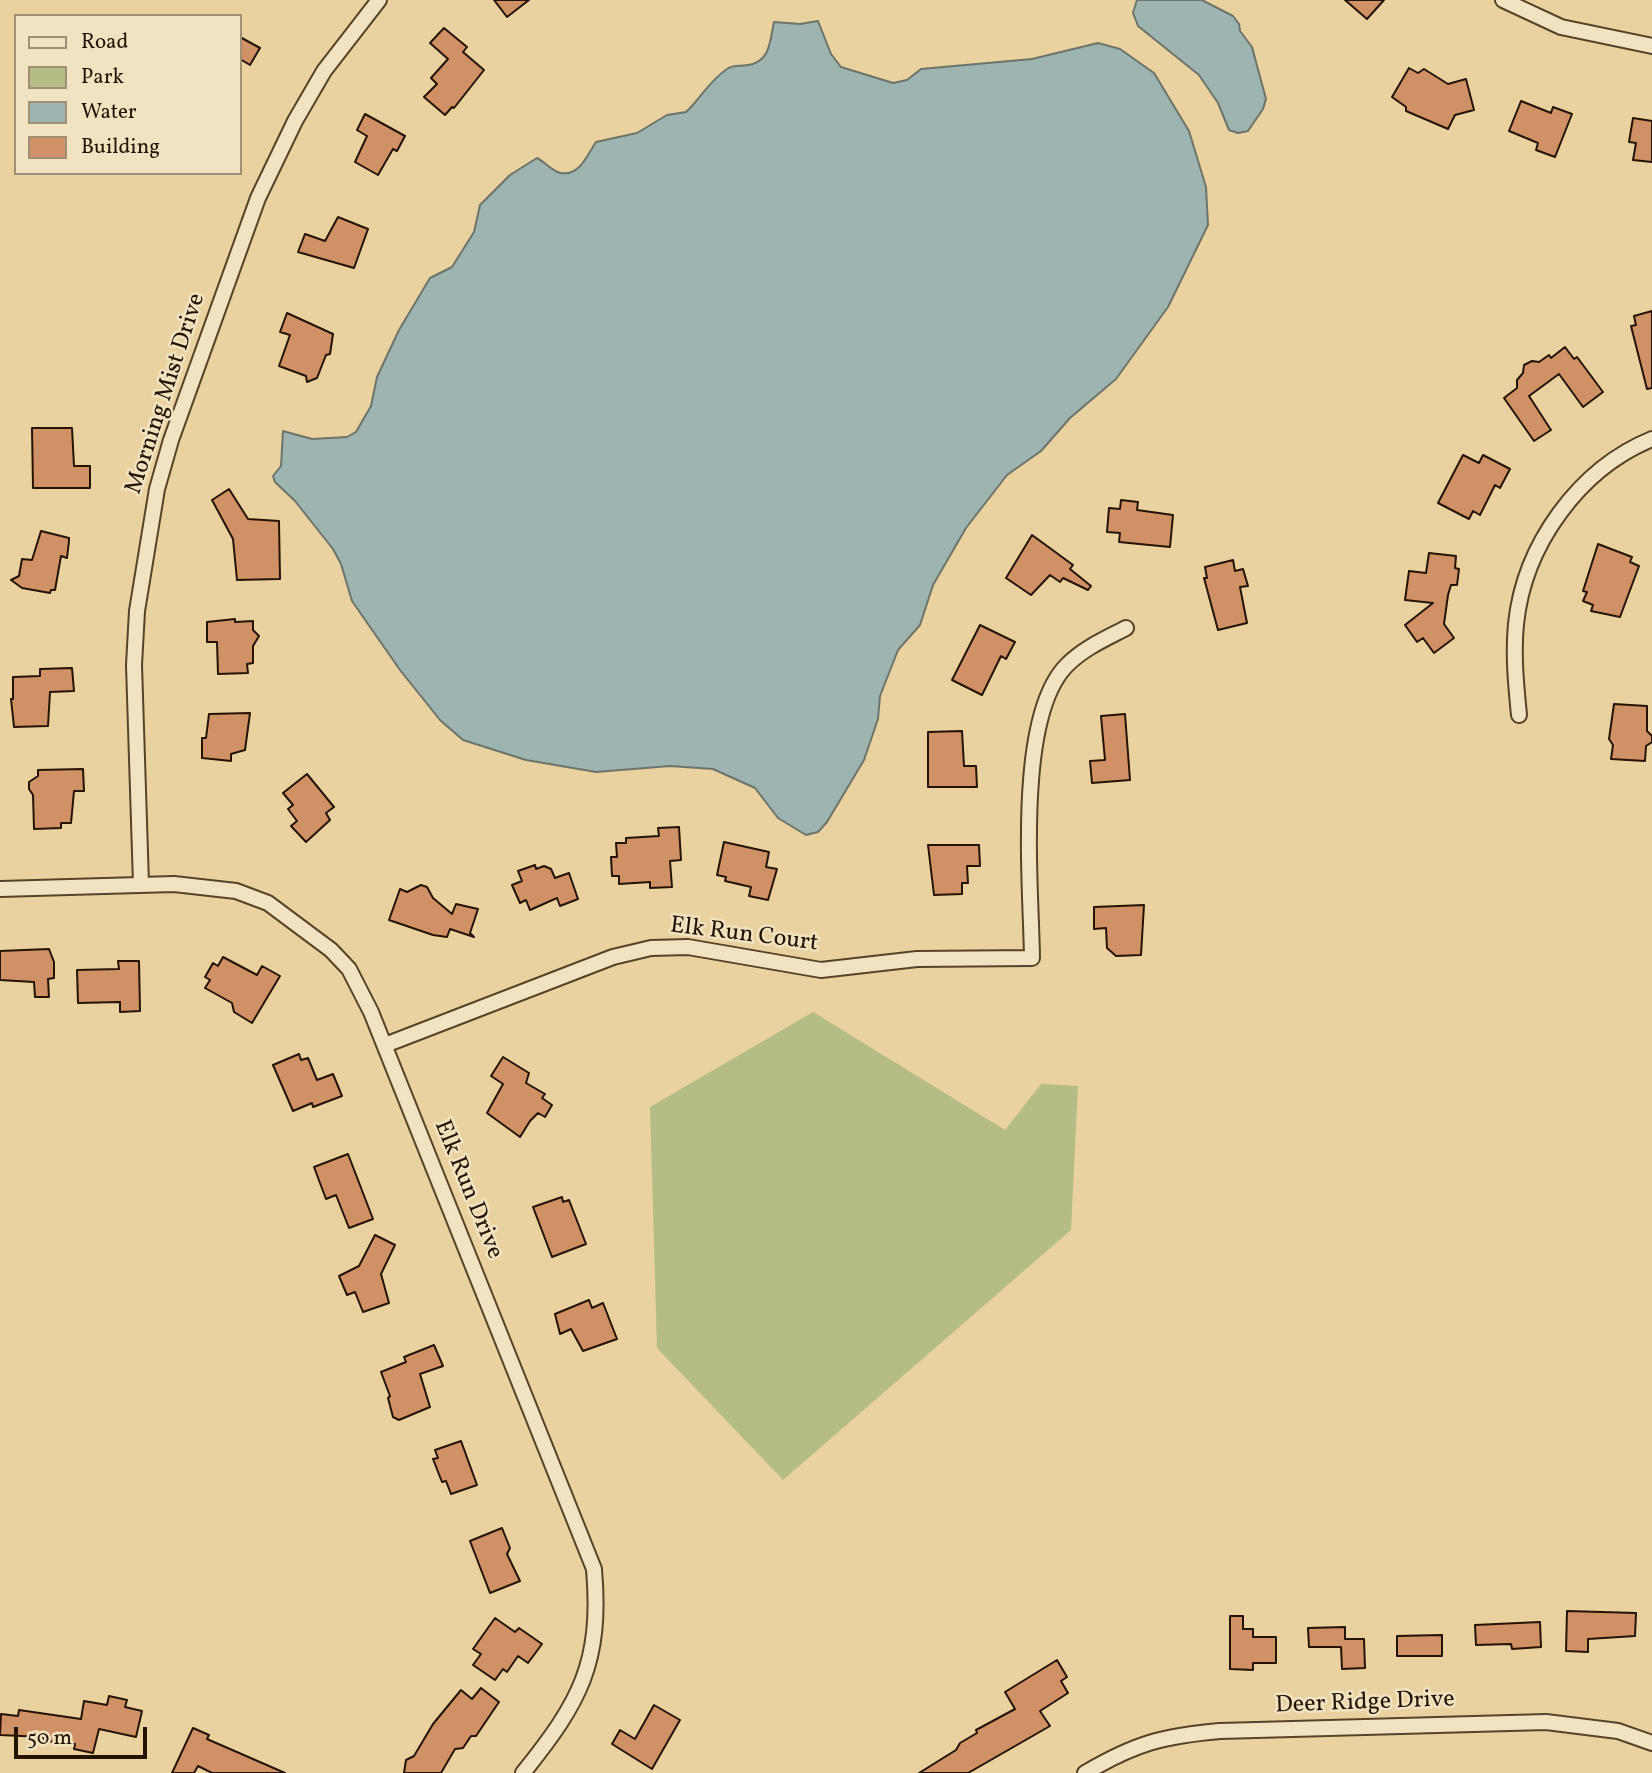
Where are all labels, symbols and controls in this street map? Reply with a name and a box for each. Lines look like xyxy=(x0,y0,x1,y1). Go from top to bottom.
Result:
legend xyxy=(14,14,242,175)
text: Road xyxy=(81,28,128,57)
text: Park xyxy=(81,63,124,92)
text: Water xyxy=(81,98,137,127)
text: Building xyxy=(81,133,160,162)
street label: Morning Mist Drive xyxy=(121,290,213,498)
street label: Elk Run Court xyxy=(668,913,820,959)
street label: Elk Run Drive xyxy=(426,1116,508,1264)
street label: Deer Ridge Drive xyxy=(1275,1686,1455,1722)
scale bar xyxy=(18,1714,150,1758)
text: 50 m xyxy=(27,1724,72,1753)

